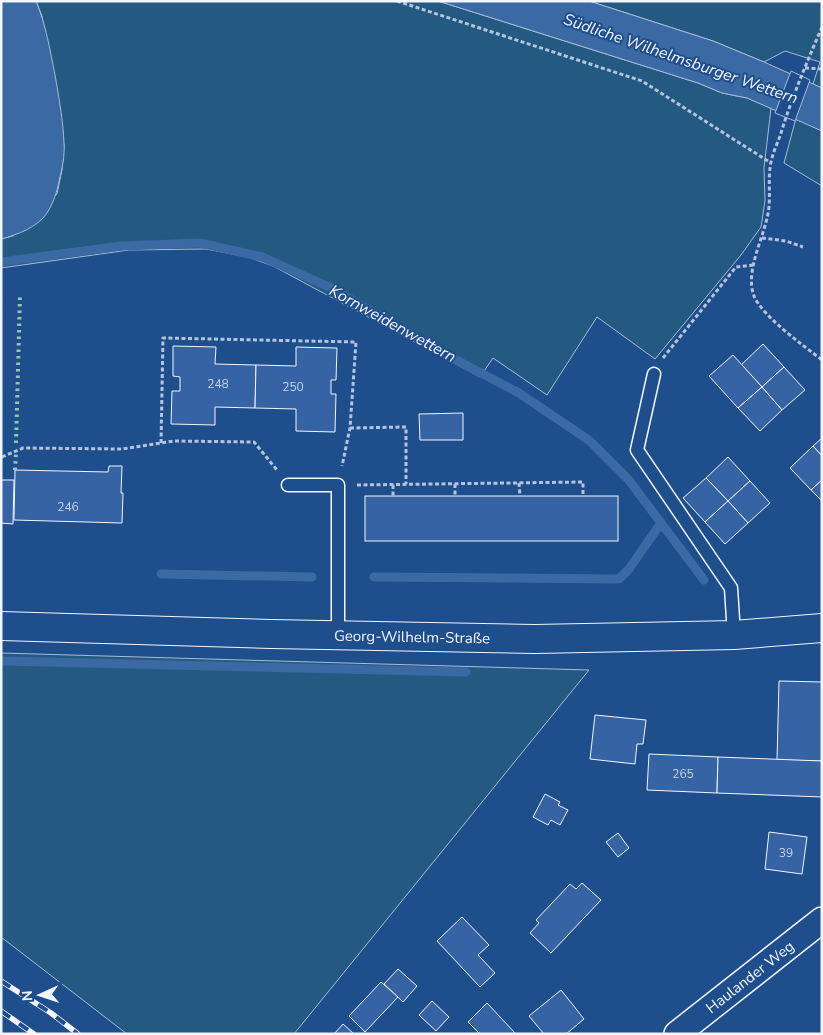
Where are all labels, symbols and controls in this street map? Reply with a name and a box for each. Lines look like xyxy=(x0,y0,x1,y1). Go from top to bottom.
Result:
water label: Südliche Wilhelmsburger Wettern xyxy=(561,8,801,109)
water label: Kornweidenwettern xyxy=(325,280,460,368)
house number: 248 xyxy=(207,376,229,392)
house number: 250 xyxy=(282,379,304,395)
house number: 246 xyxy=(57,499,79,515)
street label: Georg-Wilhelm-Straße xyxy=(334,626,490,648)
house number: 265 xyxy=(672,766,694,782)
house number: 39 xyxy=(779,845,793,861)
street label: Haulander Weg xyxy=(702,936,798,1018)
north arrow xyxy=(15,970,65,1020)
text: N xyxy=(18,990,37,1001)

